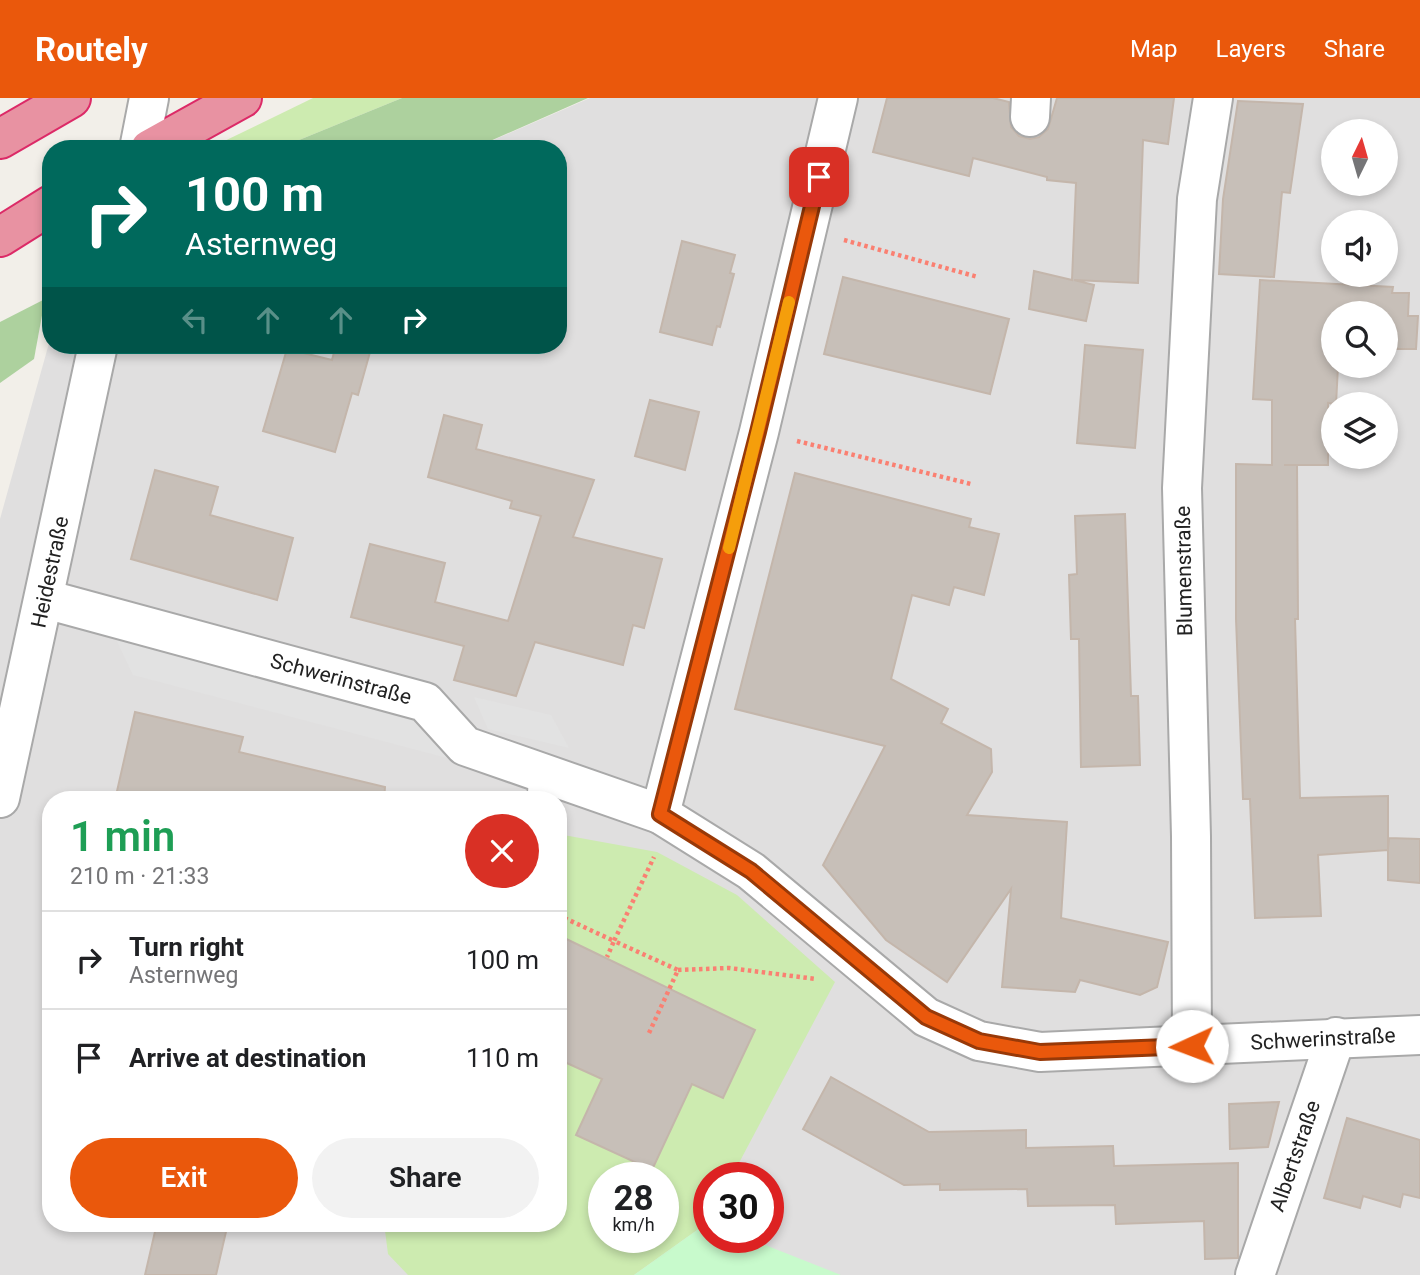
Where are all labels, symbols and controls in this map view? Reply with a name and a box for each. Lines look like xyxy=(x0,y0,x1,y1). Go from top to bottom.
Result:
text: Routely xyxy=(35,30,148,69)
text: Map xyxy=(1130,35,1178,63)
text: Layers xyxy=(1216,35,1286,63)
text: Share xyxy=(1324,35,1385,63)
north arrow xyxy=(1321,119,1398,196)
map controls xyxy=(1321,119,1398,469)
pin xyxy=(789,147,849,207)
icon: arrive xyxy=(800,158,838,196)
text: 100 m xyxy=(185,166,324,223)
icon: right xyxy=(70,168,161,259)
button: sound xyxy=(1321,210,1398,287)
text: Asternweg xyxy=(185,225,337,263)
icon: left xyxy=(176,301,214,339)
icon: ahead xyxy=(249,301,287,339)
icon: ahead xyxy=(322,301,360,339)
icon: right xyxy=(395,301,433,339)
button: search xyxy=(1321,301,1398,378)
button: layers xyxy=(1321,392,1398,469)
street label: Blumenstraße xyxy=(1171,506,1197,636)
street label: Heidestraße xyxy=(26,514,74,630)
street label: Schwerinstraße xyxy=(268,649,414,709)
text: 1 min xyxy=(70,812,175,861)
button: close xyxy=(465,814,539,888)
text: 210 m · 21:33 xyxy=(70,863,209,890)
text: Turn right xyxy=(129,932,244,962)
icon: right xyxy=(70,941,108,979)
text: 100 m xyxy=(466,945,539,975)
text: Asternweg xyxy=(129,962,239,989)
position arrow xyxy=(1155,1009,1229,1083)
street label: Schwerinstraße xyxy=(1250,1023,1396,1055)
icon: arrive xyxy=(70,1039,108,1077)
text: Arrive at destination xyxy=(129,1043,366,1073)
text: 110 m xyxy=(466,1043,539,1073)
street label: Albertstraße xyxy=(1265,1097,1325,1215)
button: Exit xyxy=(70,1138,298,1218)
button: Share xyxy=(312,1138,539,1218)
speed limit sign: 30 xyxy=(693,1162,784,1253)
text: 28 xyxy=(613,1178,654,1219)
text: km/h xyxy=(612,1214,655,1235)

